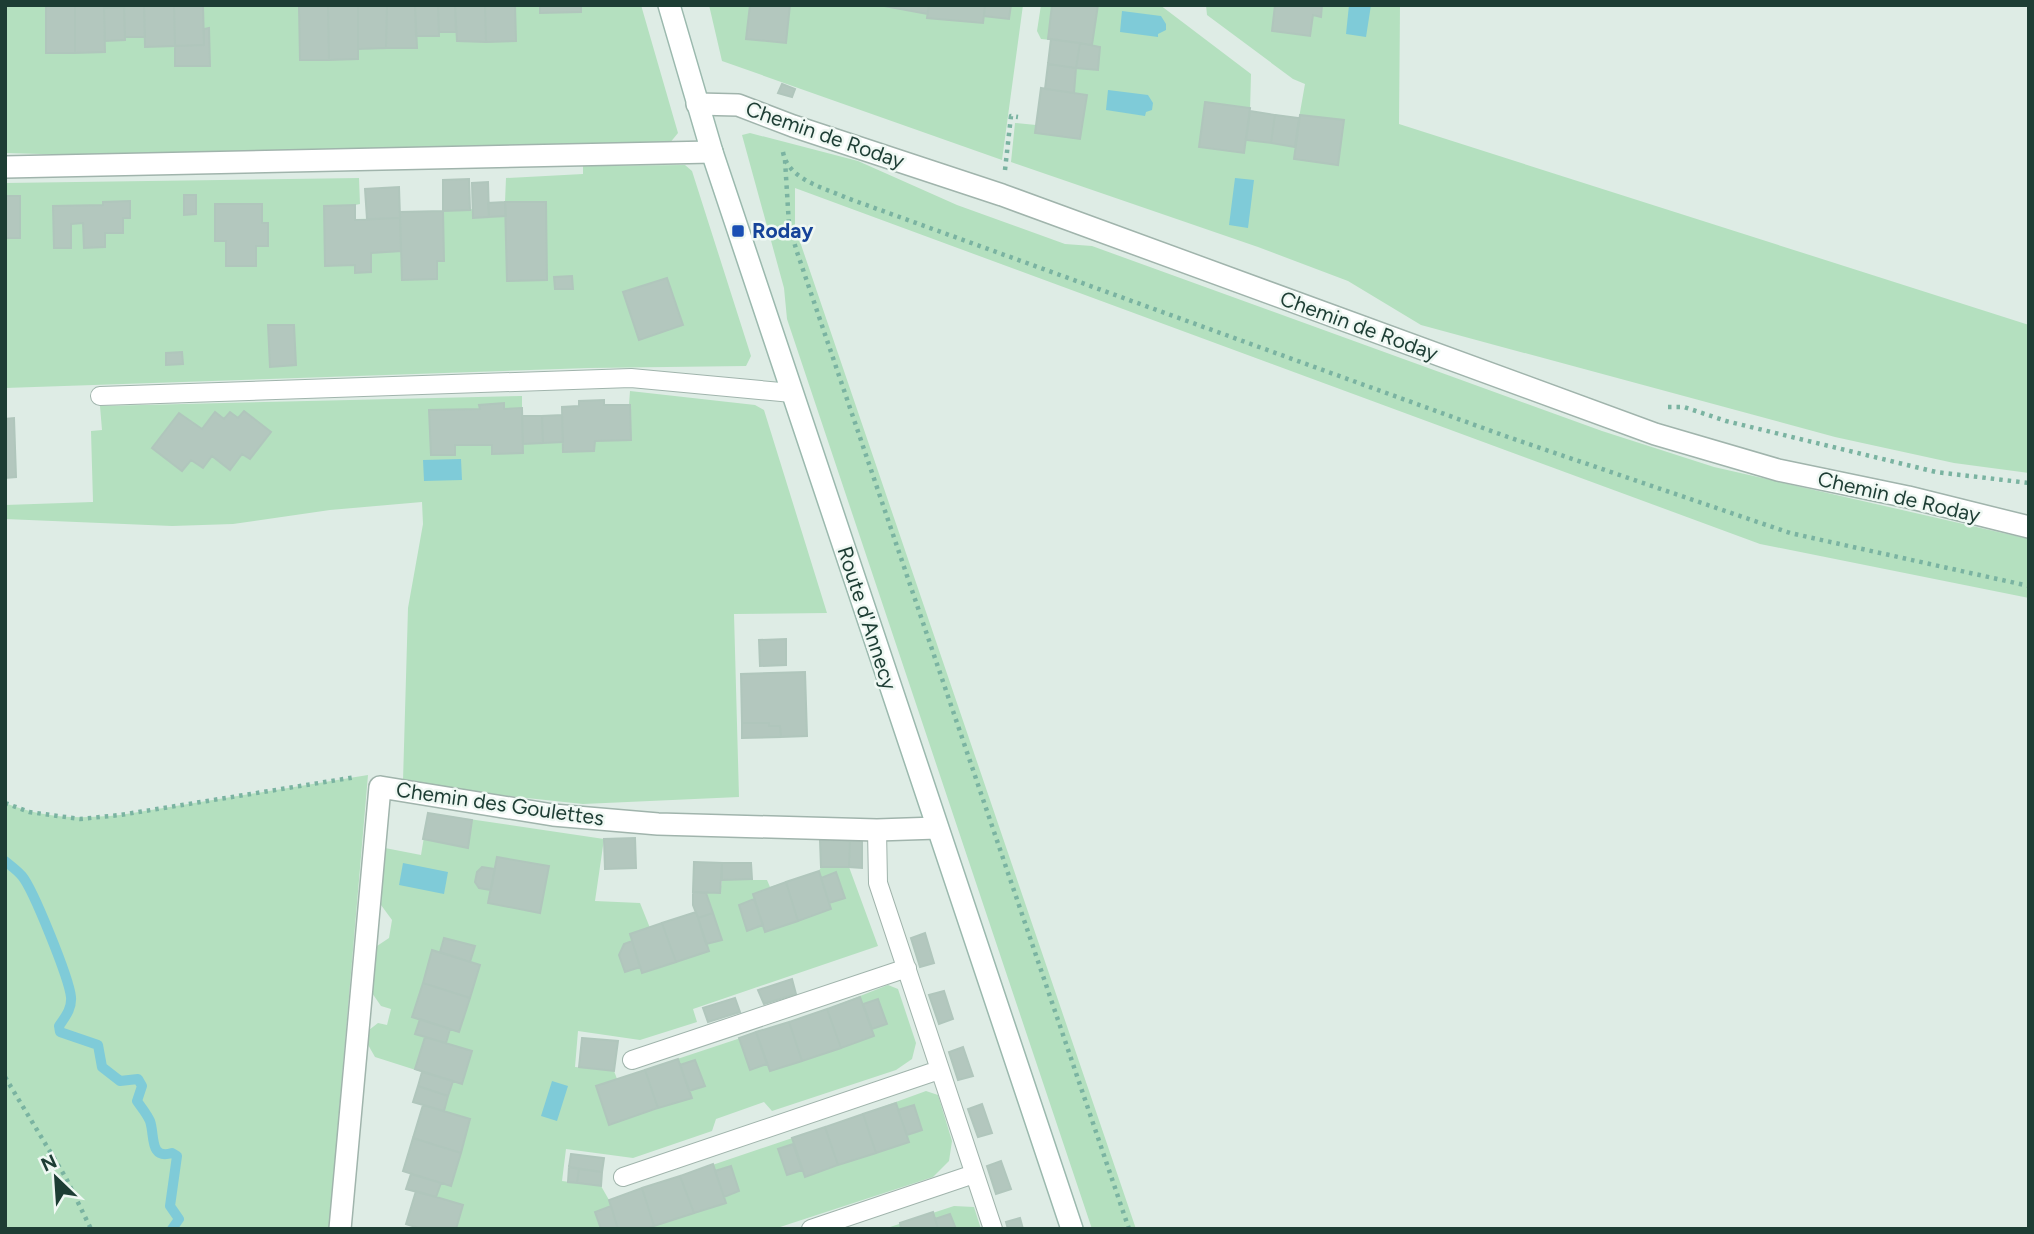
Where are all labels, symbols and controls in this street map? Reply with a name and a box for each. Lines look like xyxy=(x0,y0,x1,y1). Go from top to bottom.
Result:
street label: Chemin de Roday xyxy=(743,96,908,173)
place label: Roday xyxy=(752,218,814,243)
marker: Roday xyxy=(730,223,746,239)
street label: Chemin de Roday xyxy=(1277,285,1442,366)
street label: Chemin de Roday xyxy=(1815,466,1983,527)
street label: Route d'Annecy xyxy=(833,543,902,693)
street label: Chemin des Goulettes xyxy=(394,777,606,830)
north arrow xyxy=(21,1143,91,1213)
text: N xyxy=(38,1150,61,1177)

